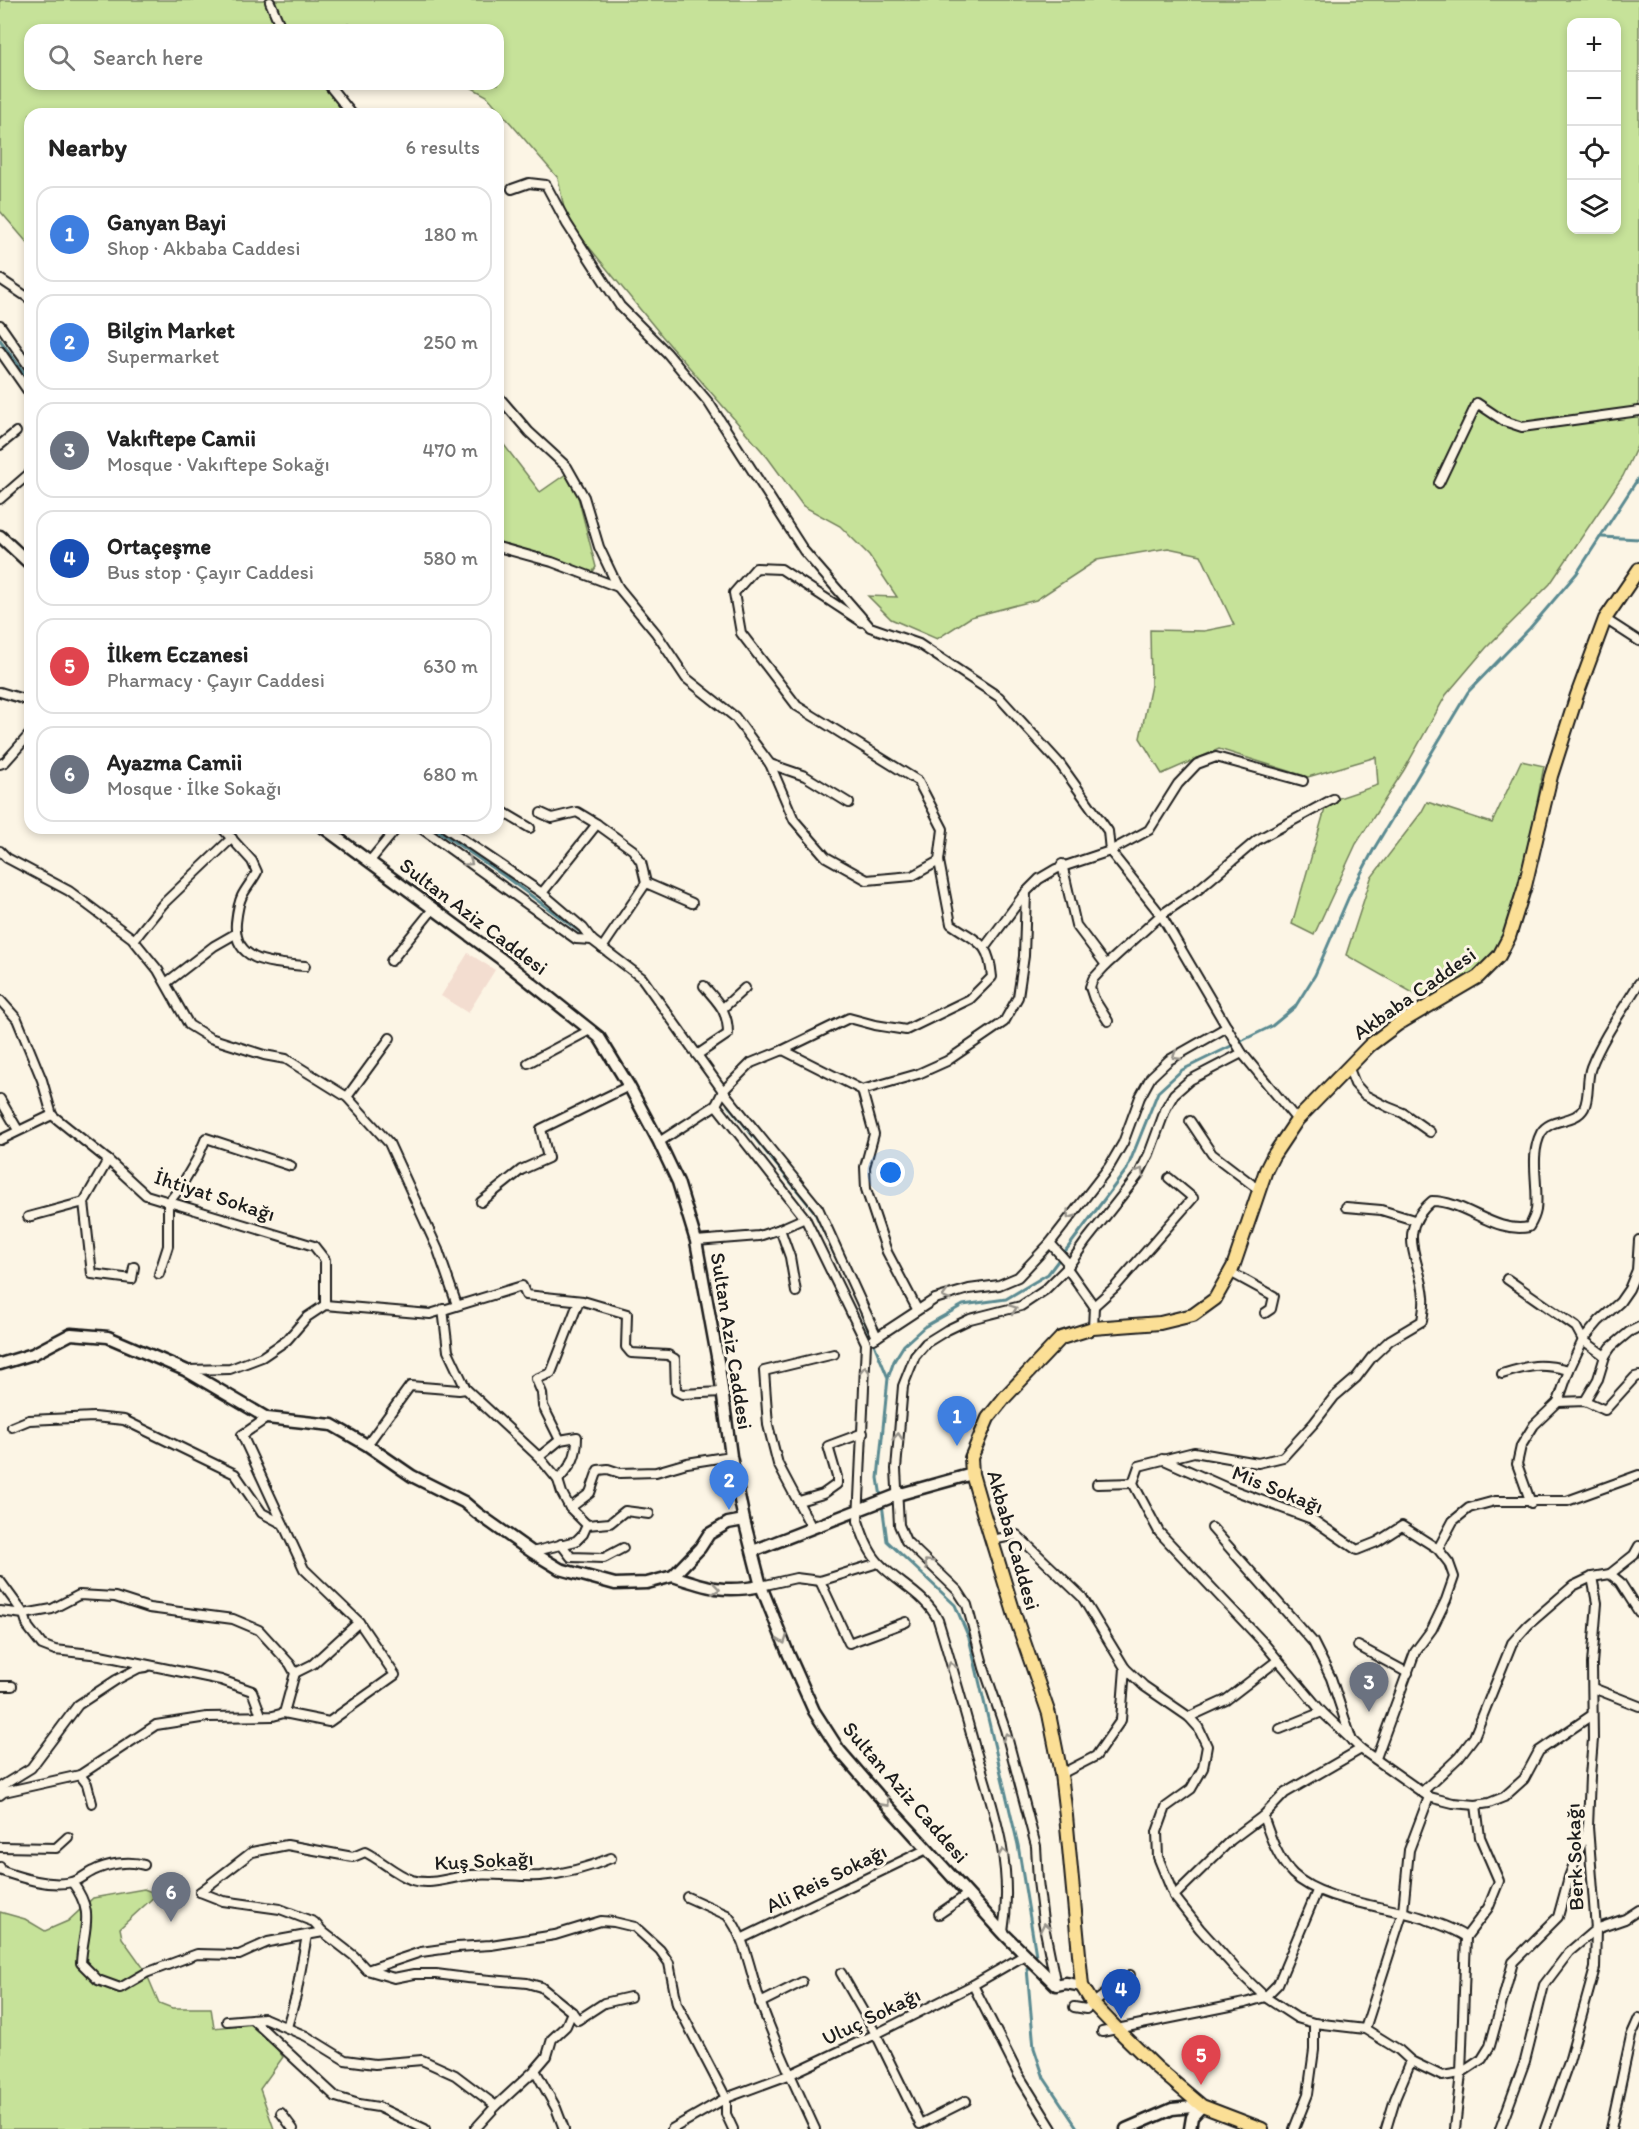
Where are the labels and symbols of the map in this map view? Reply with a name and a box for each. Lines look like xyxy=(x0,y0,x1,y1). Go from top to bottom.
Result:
street label: Sultan Aziz Caddesi xyxy=(395,852,553,980)
one-way arrow xyxy=(462,855,473,866)
street label: Akbaba Caddesi xyxy=(1348,941,1480,1045)
one-way arrow xyxy=(1172,1049,1182,1060)
your location xyxy=(876,1158,905,1187)
street label: İhtiyat Sokağı xyxy=(151,1164,279,1226)
one-way arrow xyxy=(1133,1167,1144,1178)
one-way arrow xyxy=(1066,1209,1077,1220)
street label: Sultan Aziz Caddesi xyxy=(706,1251,758,1431)
one-way arrow xyxy=(941,1289,952,1301)
one-way arrow xyxy=(1007,1303,1018,1316)
one-way arrow xyxy=(859,1365,872,1374)
pin: 1 xyxy=(938,1396,976,1446)
one-way arrow xyxy=(891,1432,904,1441)
street label: Mis Sokağı xyxy=(1229,1459,1327,1519)
pin: 2 xyxy=(710,1460,748,1510)
street label: Akbaba Caddesi xyxy=(982,1467,1046,1613)
one-way arrow xyxy=(925,1559,935,1570)
one-way arrow xyxy=(712,1582,721,1594)
one-way arrow xyxy=(775,1634,788,1645)
one-way arrow xyxy=(946,1661,958,1672)
pin: 3 xyxy=(1350,1662,1388,1712)
street label: Sultan Aziz Caddesi xyxy=(838,1716,974,1868)
one-way arrow xyxy=(1002,1732,1015,1742)
one-way arrow xyxy=(879,1797,890,1807)
street label: Berk Sokağı xyxy=(1560,1803,1588,1911)
street label: Ali Reis Sokağı xyxy=(761,1838,891,1918)
street label: Kuş Sokağı xyxy=(434,1845,534,1875)
one-way arrow xyxy=(998,1849,1010,1858)
pin: 6 xyxy=(152,1872,190,1922)
one-way arrow xyxy=(1039,1923,1052,1933)
pin: 4 xyxy=(1102,1970,1140,2019)
street label: Uluç Sokağı xyxy=(818,1981,924,2051)
pin: 5 xyxy=(1182,2036,1220,2085)

